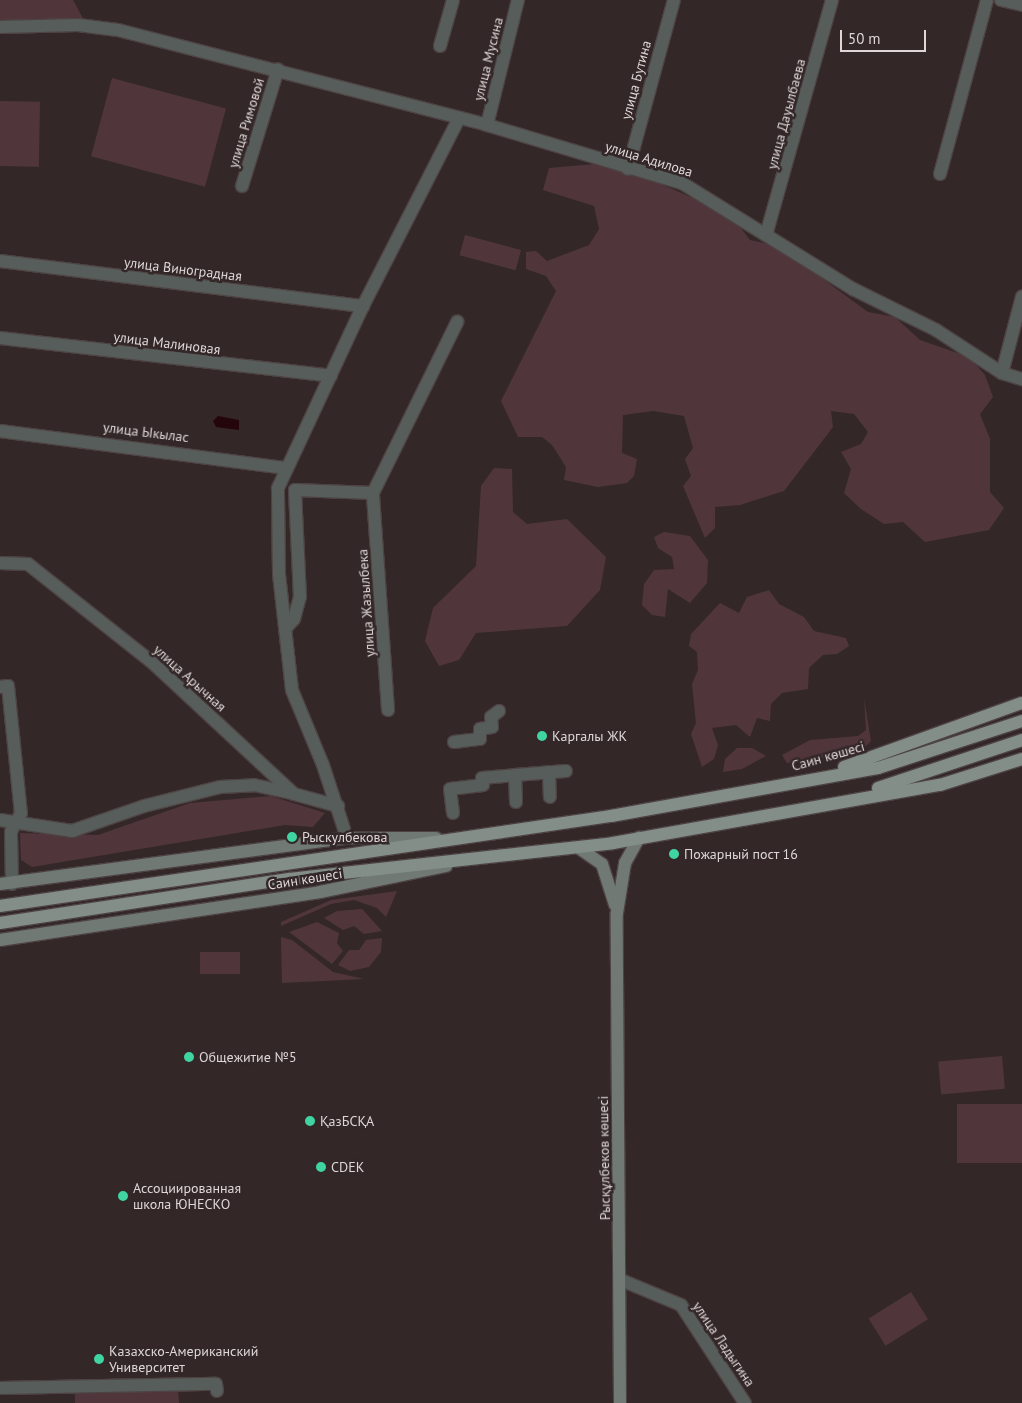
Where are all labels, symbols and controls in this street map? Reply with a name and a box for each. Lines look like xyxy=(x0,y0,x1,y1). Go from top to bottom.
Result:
street label: улица Мусина xyxy=(470,16,506,102)
scale bar xyxy=(842,20,928,52)
text: 50 m xyxy=(848,29,881,48)
street label: улица Бутина xyxy=(617,39,655,121)
street label: улица Дауылбаева xyxy=(763,57,809,171)
street label: улица Римовой xyxy=(224,76,268,170)
street label: улица Адилова xyxy=(603,138,695,180)
street label: улица Виноградная xyxy=(123,253,243,285)
street label: улица Малиновая xyxy=(113,328,221,358)
street label: улица Ыкылас xyxy=(102,418,190,446)
street label: улица Жазылбека xyxy=(354,548,378,658)
street label: улица Арычная xyxy=(150,641,230,715)
place label: Каргалы ЖК xyxy=(552,728,627,744)
marker: Каргалы ЖК xyxy=(536,730,548,742)
street label: Саин көшесі xyxy=(790,738,866,774)
place label: Рыскулбекова xyxy=(302,829,388,845)
marker: Рыскулбекова xyxy=(286,831,298,843)
place label: Пожарный пост 16 xyxy=(684,846,798,862)
marker: Пожарный пост 16 xyxy=(668,848,680,860)
street label: Саин көшесі xyxy=(267,865,343,893)
place label: Общежитие №5 xyxy=(199,1049,297,1065)
marker: Общежитие №5 xyxy=(183,1051,195,1063)
street label: Рысқұлбеков көшесі xyxy=(595,1096,613,1220)
place label: ҚазБСҚА xyxy=(320,1113,374,1129)
marker: ҚазБСҚА xyxy=(304,1115,316,1127)
place label: CDEK xyxy=(331,1159,364,1175)
marker: CDEK xyxy=(315,1161,327,1173)
place label: Ассоциированная школа ЮНЕСКО xyxy=(133,1180,241,1212)
marker: Ассоциированная школа ЮНЕСКО xyxy=(117,1190,129,1202)
street label: улица Ладыгина xyxy=(689,1298,759,1390)
place label: Казахско-Американский Университет xyxy=(109,1343,258,1375)
marker: Казахско-Американский Университет xyxy=(93,1353,105,1365)

